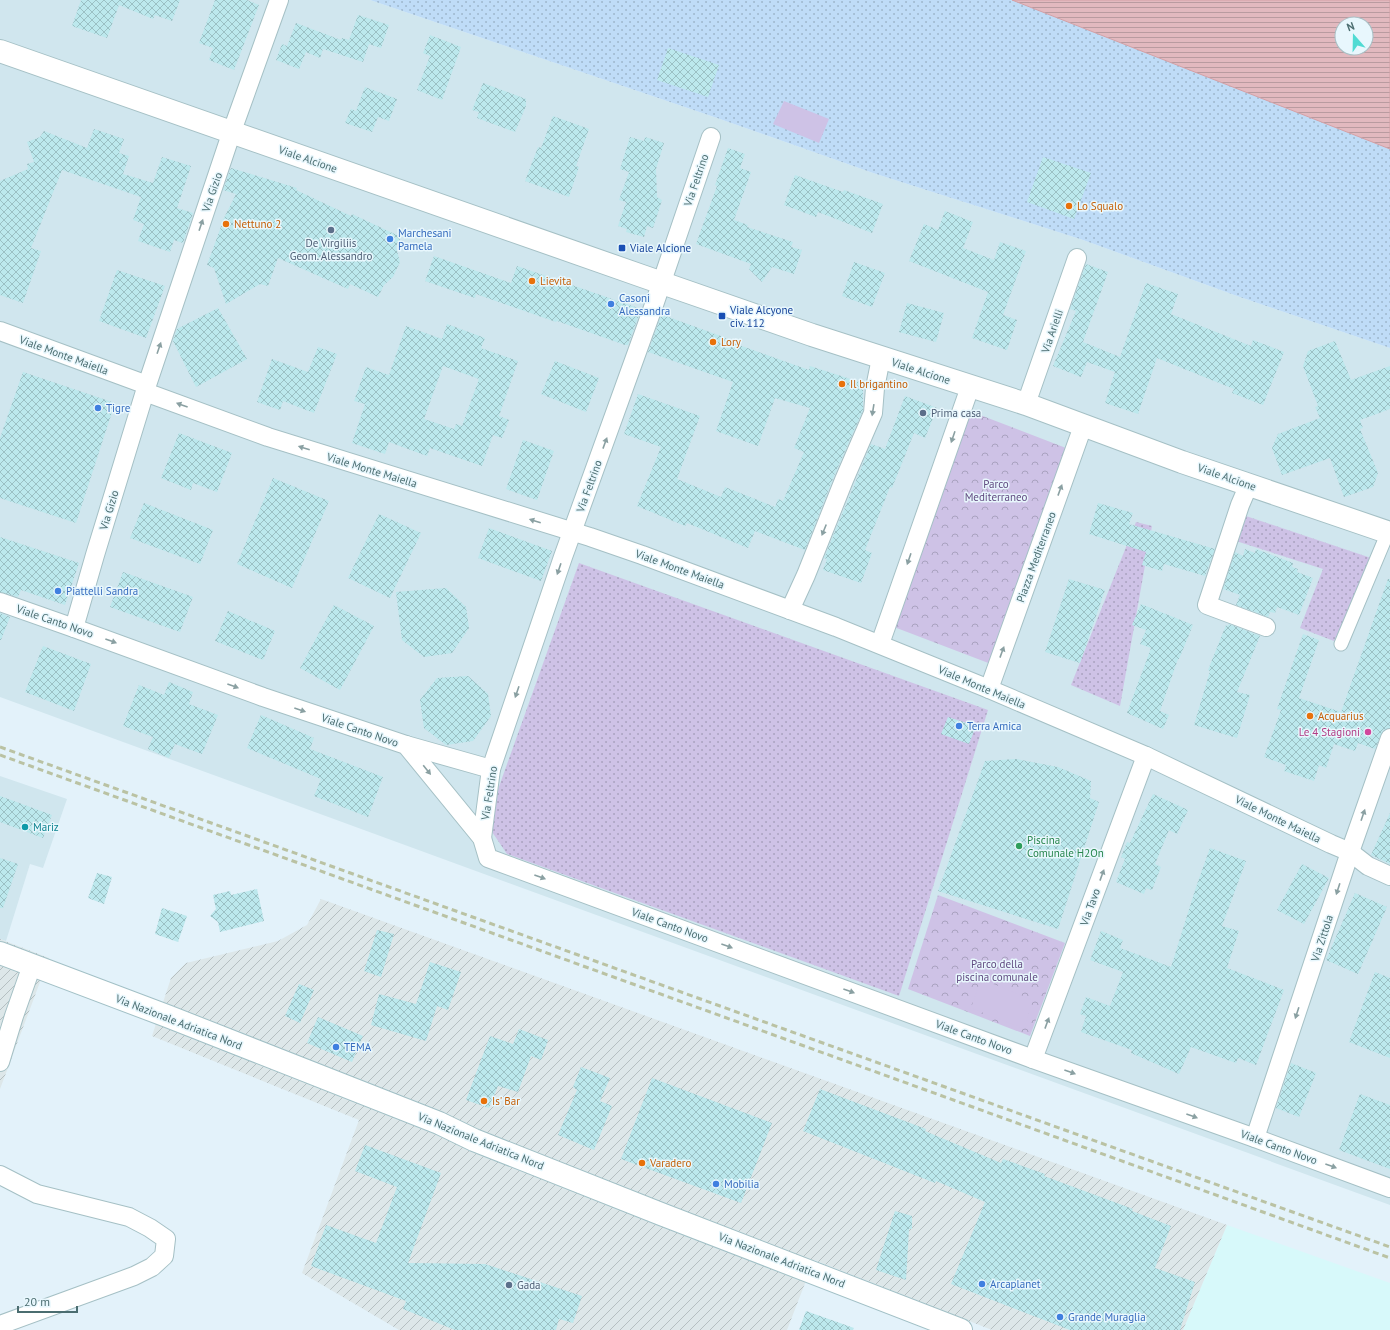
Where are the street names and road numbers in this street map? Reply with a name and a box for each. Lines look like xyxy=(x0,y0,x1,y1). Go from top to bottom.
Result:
street label: Viale Alcione xyxy=(276,142,340,176)
street label: Via Feltrino xyxy=(680,152,712,209)
street label: Via Gizio xyxy=(198,170,225,215)
street label: Via Arielli xyxy=(1038,307,1066,356)
street label: Viale Monte Maiella xyxy=(17,332,110,378)
street label: Viale Alcione xyxy=(889,355,953,387)
street label: Viale Monte Maiella xyxy=(324,449,419,490)
street label: Via Feltrino xyxy=(573,458,605,515)
street label: Viale Alcione xyxy=(1195,460,1259,494)
street label: Via Gizio xyxy=(96,488,122,533)
street label: Piazza Mediterraneo xyxy=(1013,510,1059,604)
street label: Viale Monte Maiella xyxy=(633,546,726,592)
street label: Viale Canto Novo xyxy=(14,601,96,641)
street label: Viale Monte Maiella xyxy=(935,662,1028,712)
street label: Viale Canto Novo xyxy=(319,710,401,750)
street label: Via Feltrino xyxy=(478,765,500,822)
street label: Viale Monte Maiella xyxy=(1232,792,1323,846)
street label: Via Tavo xyxy=(1076,886,1103,929)
street label: Viale Canto Novo xyxy=(629,904,710,945)
street label: Via Zittola xyxy=(1308,913,1336,964)
street label: Via Nazionale Adriatica Nord xyxy=(113,991,244,1053)
street label: Viale Canto Novo xyxy=(933,1016,1014,1057)
street label: Via Nazionale Adriatica Nord xyxy=(415,1109,546,1173)
street label: Viale Canto Novo xyxy=(1238,1126,1319,1167)
street label: Via Nazionale Adriatica Nord xyxy=(716,1229,847,1291)

